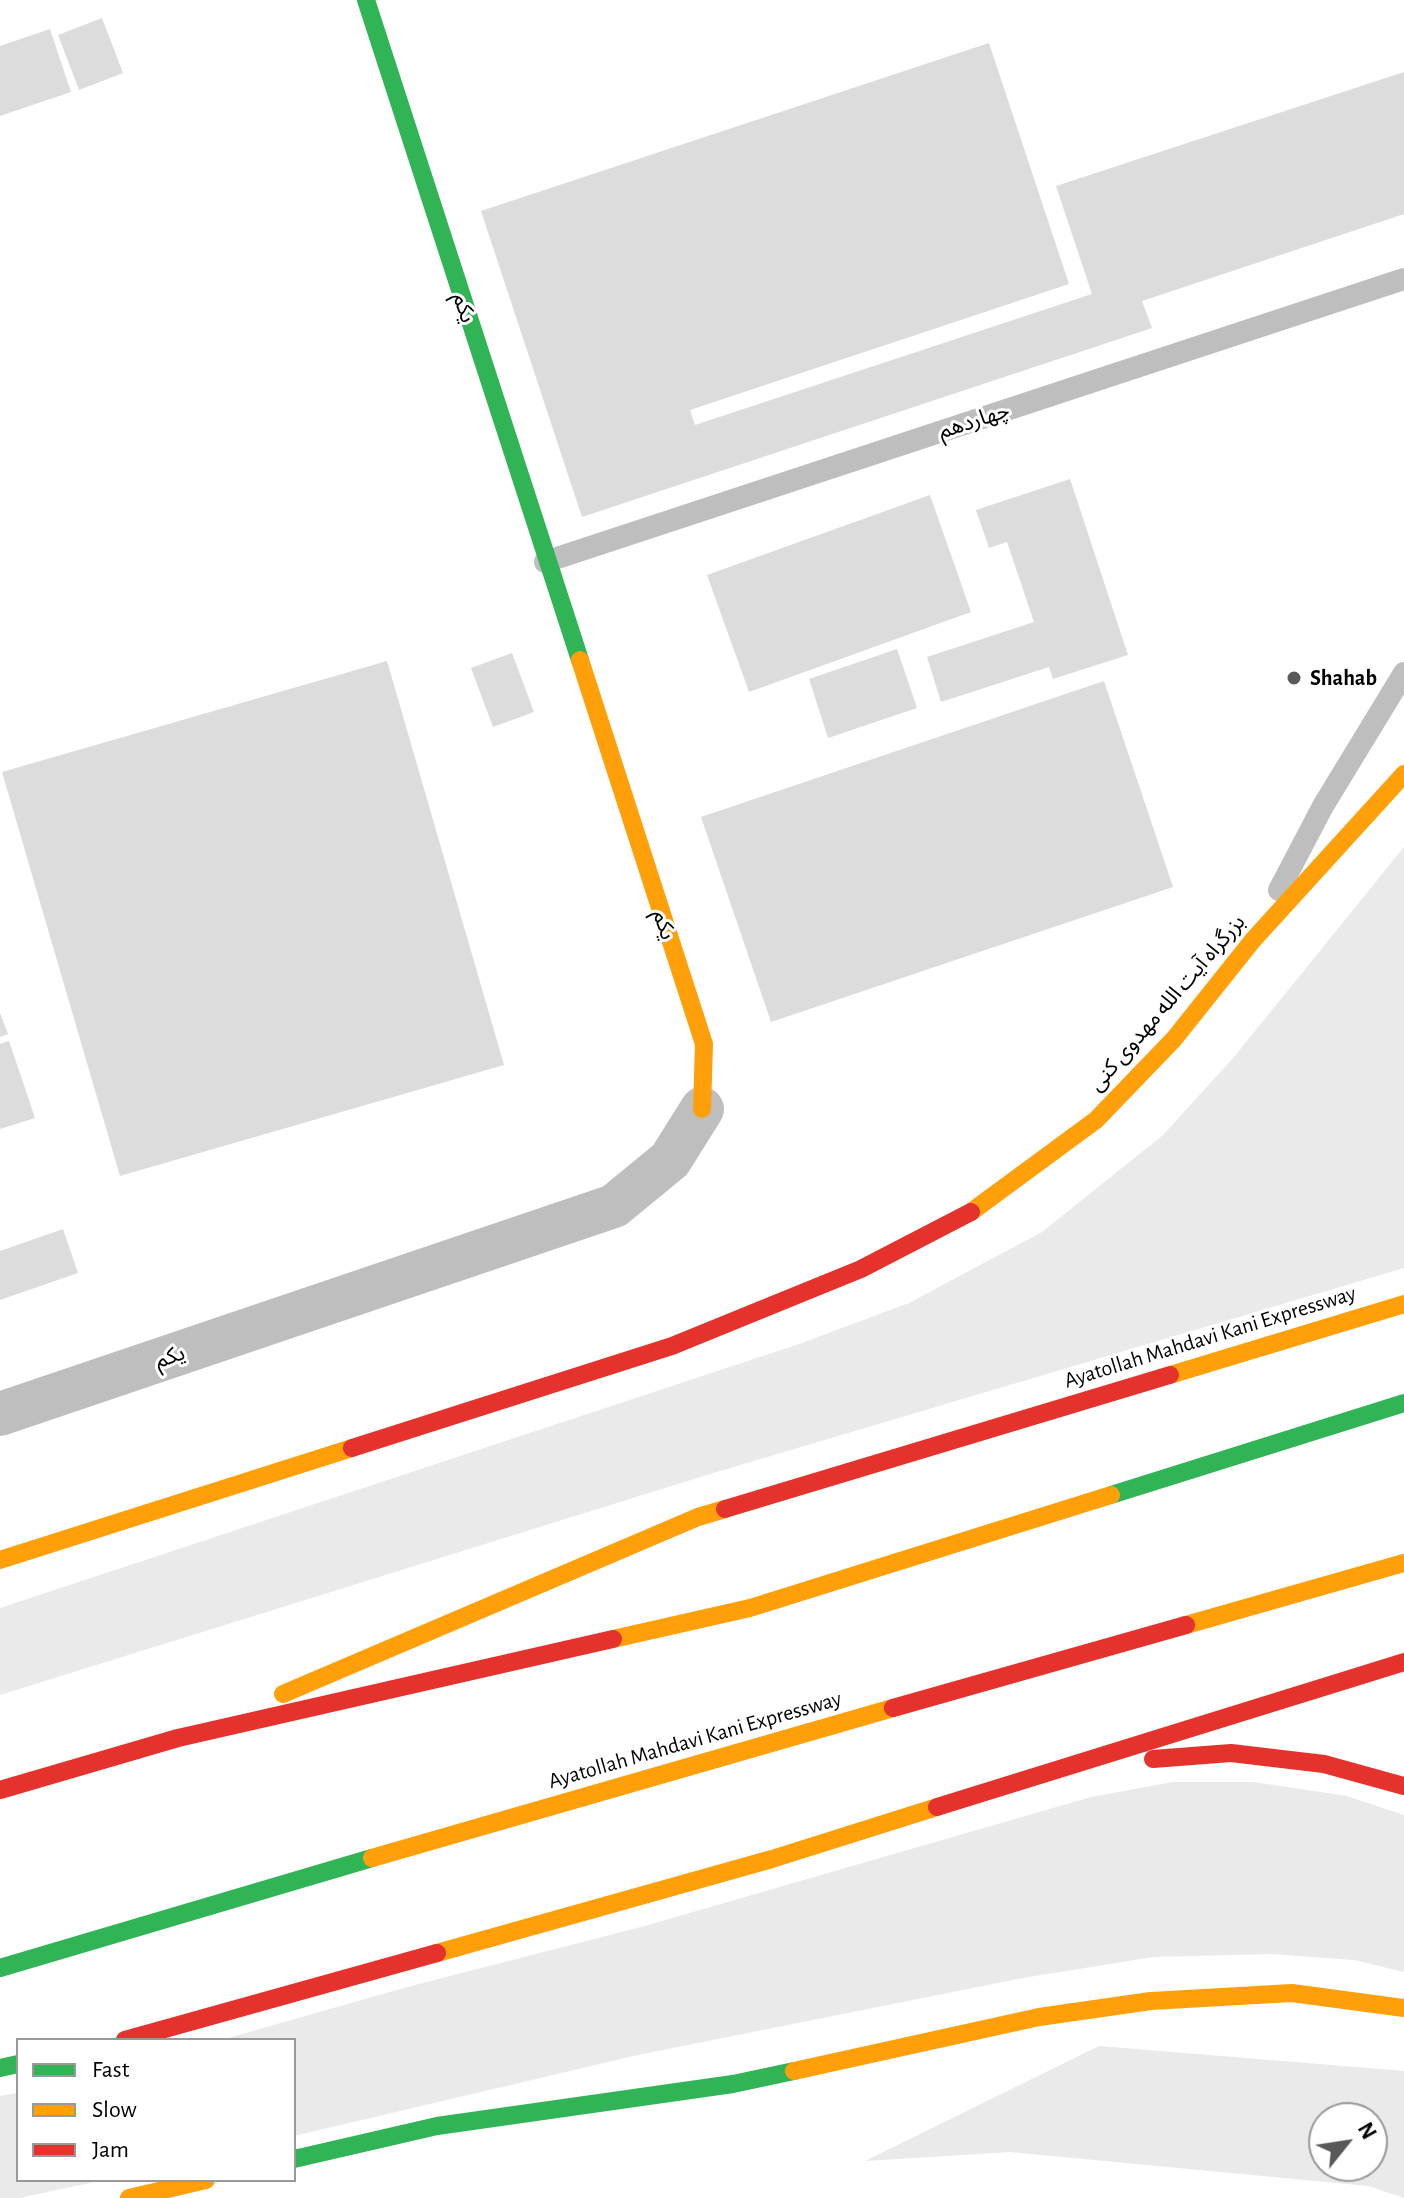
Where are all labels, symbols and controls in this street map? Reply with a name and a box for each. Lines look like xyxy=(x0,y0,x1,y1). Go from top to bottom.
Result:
street label: یکم xyxy=(447,290,481,326)
street label: چهاردهم xyxy=(935,397,1013,445)
place label: Shahab xyxy=(1310,665,1377,691)
marker: Shahab xyxy=(1285,669,1303,687)
street label: یکم xyxy=(647,907,681,943)
street label: بزرگراه آیت الله مهدوی کنی xyxy=(1083,909,1251,1097)
street label: Ayatollah Mahdavi Kani Expressway xyxy=(1061,1280,1359,1394)
street label: یکم xyxy=(151,1340,189,1374)
street label: Ayatollah Mahdavi Kani Expressway xyxy=(545,1685,845,1795)
legend xyxy=(16,2038,296,2182)
text: Fast xyxy=(92,2058,129,2082)
text: Slow xyxy=(92,2098,137,2122)
north arrow xyxy=(1308,2102,1388,2182)
text: N xyxy=(1354,2119,1380,2143)
text: Jam xyxy=(92,2138,129,2162)

